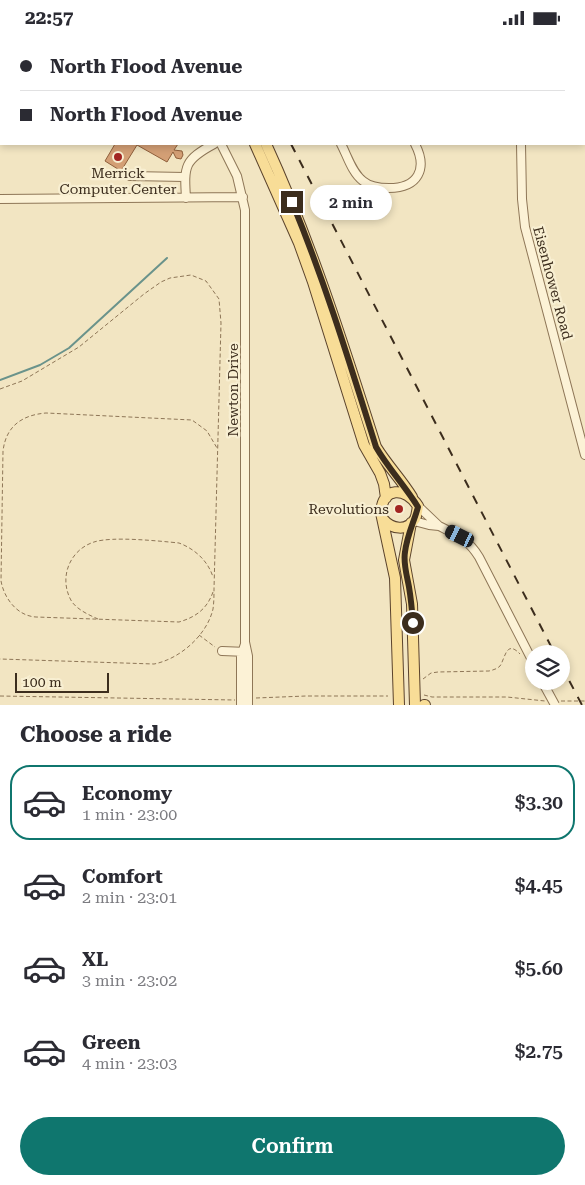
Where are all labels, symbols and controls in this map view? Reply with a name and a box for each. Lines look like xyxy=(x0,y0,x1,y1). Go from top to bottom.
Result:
text: 22:57 xyxy=(25,6,74,29)
text: North Flood Avenue xyxy=(50,55,242,78)
text: North Flood Avenue xyxy=(50,103,242,126)
marker: Merrick Computer Center xyxy=(112,151,124,163)
place label: Merrick Computer Center xyxy=(60,165,177,197)
callout: 2 min xyxy=(310,185,392,219)
route end xyxy=(281,191,303,213)
text: 2 min xyxy=(329,193,373,212)
street label: Eisenhower Road xyxy=(530,225,576,341)
street label: Newton Drive xyxy=(225,343,241,437)
place label: Revolutions xyxy=(308,501,389,517)
marker: Revolutions xyxy=(393,503,405,515)
car xyxy=(443,523,476,549)
route start xyxy=(402,612,424,634)
map controls xyxy=(525,645,570,690)
button: layers xyxy=(525,645,570,690)
scale bar xyxy=(15,670,109,693)
text: 100 m xyxy=(22,674,62,690)
text: Choose a ride xyxy=(20,722,172,747)
icon: car xyxy=(22,780,67,825)
text: Economy xyxy=(82,782,172,805)
text: $3.30 xyxy=(515,791,563,814)
text: 1 min · 23:00 xyxy=(82,805,177,824)
icon: car xyxy=(22,863,67,908)
text: Comfort xyxy=(82,865,163,888)
text: $4.45 xyxy=(515,874,563,897)
text: 2 min · 23:01 xyxy=(82,888,177,907)
icon: car xyxy=(22,946,67,991)
text: XL xyxy=(82,948,108,971)
text: $5.60 xyxy=(515,957,563,980)
text: 3 min · 23:02 xyxy=(82,971,177,990)
icon: car xyxy=(22,1029,67,1074)
text: Green xyxy=(82,1031,140,1054)
text: $2.75 xyxy=(515,1040,563,1063)
text: 4 min · 23:03 xyxy=(82,1054,177,1073)
button: Confirm xyxy=(20,1117,565,1175)

